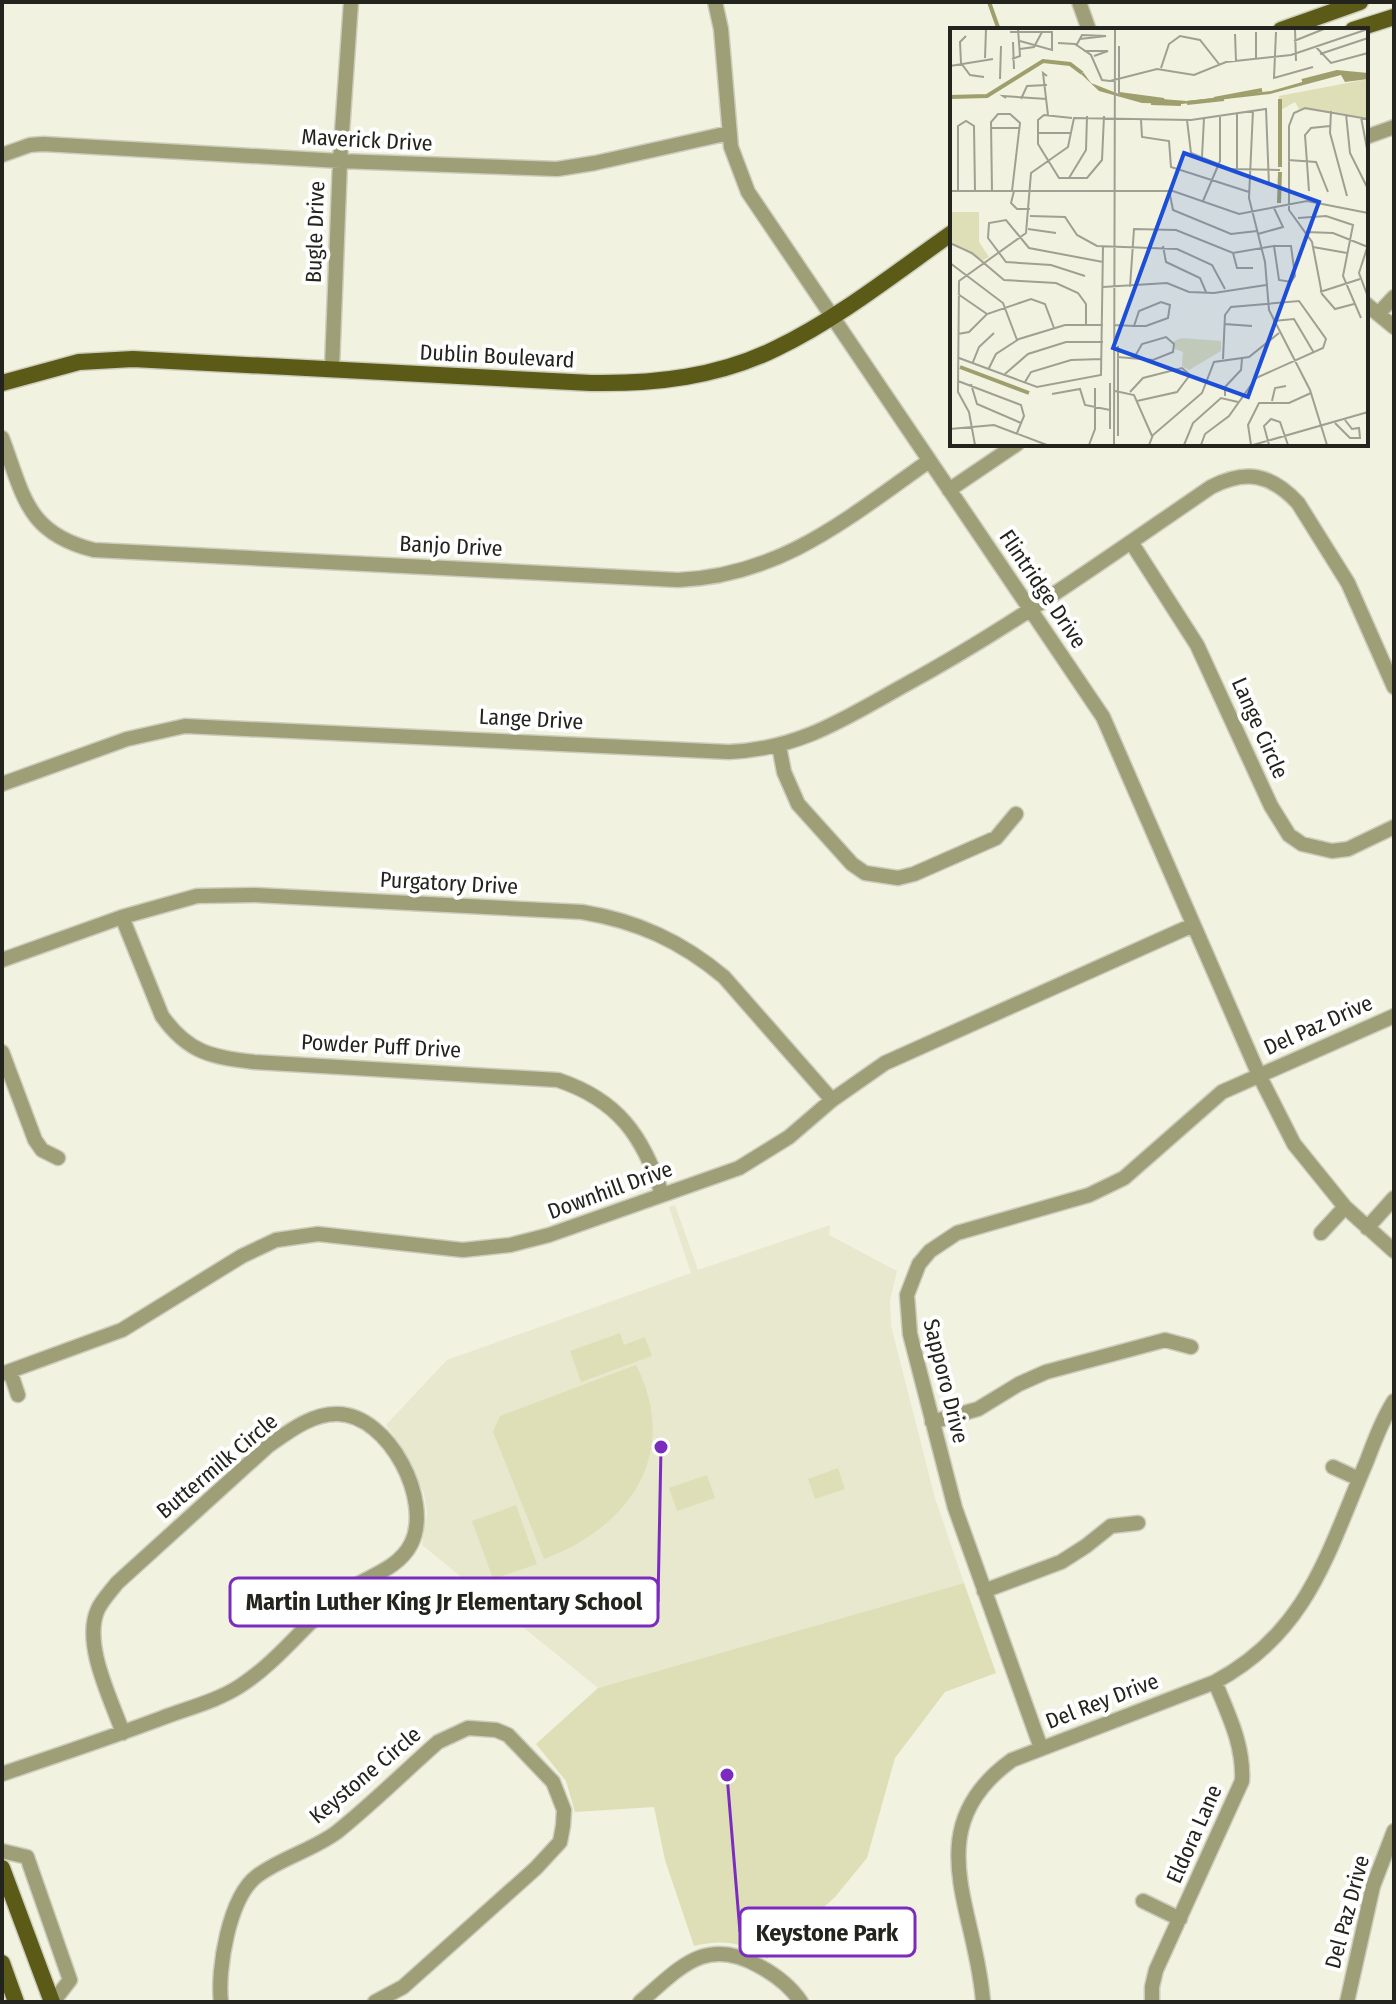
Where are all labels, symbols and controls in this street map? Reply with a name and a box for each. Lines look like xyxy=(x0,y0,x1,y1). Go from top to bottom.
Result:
inset map xyxy=(950,28,1368,446)
street label: Maverick Drive xyxy=(301,123,433,157)
street label: Bugle Drive xyxy=(300,180,330,284)
street label: Dublin Boulevard xyxy=(419,338,575,374)
street label: Flintridge Drive xyxy=(993,525,1093,653)
street label: Banjo Drive xyxy=(399,530,503,562)
street label: Lange Circle xyxy=(1226,673,1294,783)
street label: Lange Drive xyxy=(478,703,584,735)
street label: Purgatory Drive xyxy=(379,866,519,900)
street label: Del Paz Drive xyxy=(1259,989,1377,1061)
street label: Powder Puff Drive xyxy=(300,1028,462,1064)
street label: Downhill Drive xyxy=(544,1155,676,1225)
street label: Sapporo Drive xyxy=(918,1316,974,1446)
street label: Buttermilk Circle xyxy=(151,1408,283,1524)
callout: Martin Luther King Jr Elementary School xyxy=(230,1578,658,1626)
text: Martin Luther King Jr Elementary School xyxy=(246,1588,643,1616)
street label: Del Rey Drive xyxy=(1042,1667,1162,1735)
street label: Keystone Circle xyxy=(304,1721,426,1829)
street label: Eldora Lane xyxy=(1160,1781,1228,1887)
street label: Del Paz Drive xyxy=(1319,1852,1375,1972)
callout: Keystone Park xyxy=(740,1908,915,1956)
text: Keystone Park xyxy=(756,1919,899,1947)

